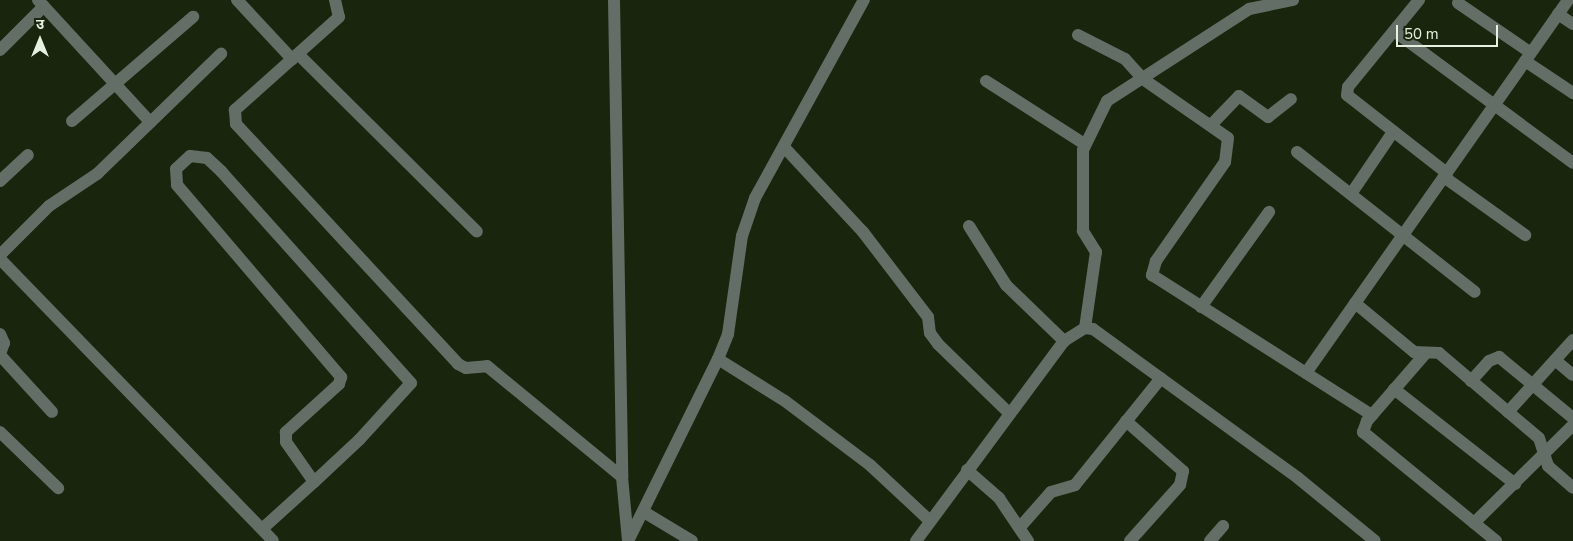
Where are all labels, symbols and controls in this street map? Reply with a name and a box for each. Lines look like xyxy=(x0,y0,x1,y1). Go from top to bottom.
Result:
north arrow xyxy=(15,15,65,65)
text: उ xyxy=(36,15,44,34)
scale bar xyxy=(1398,15,1500,47)
text: 50 m xyxy=(1404,24,1439,44)

